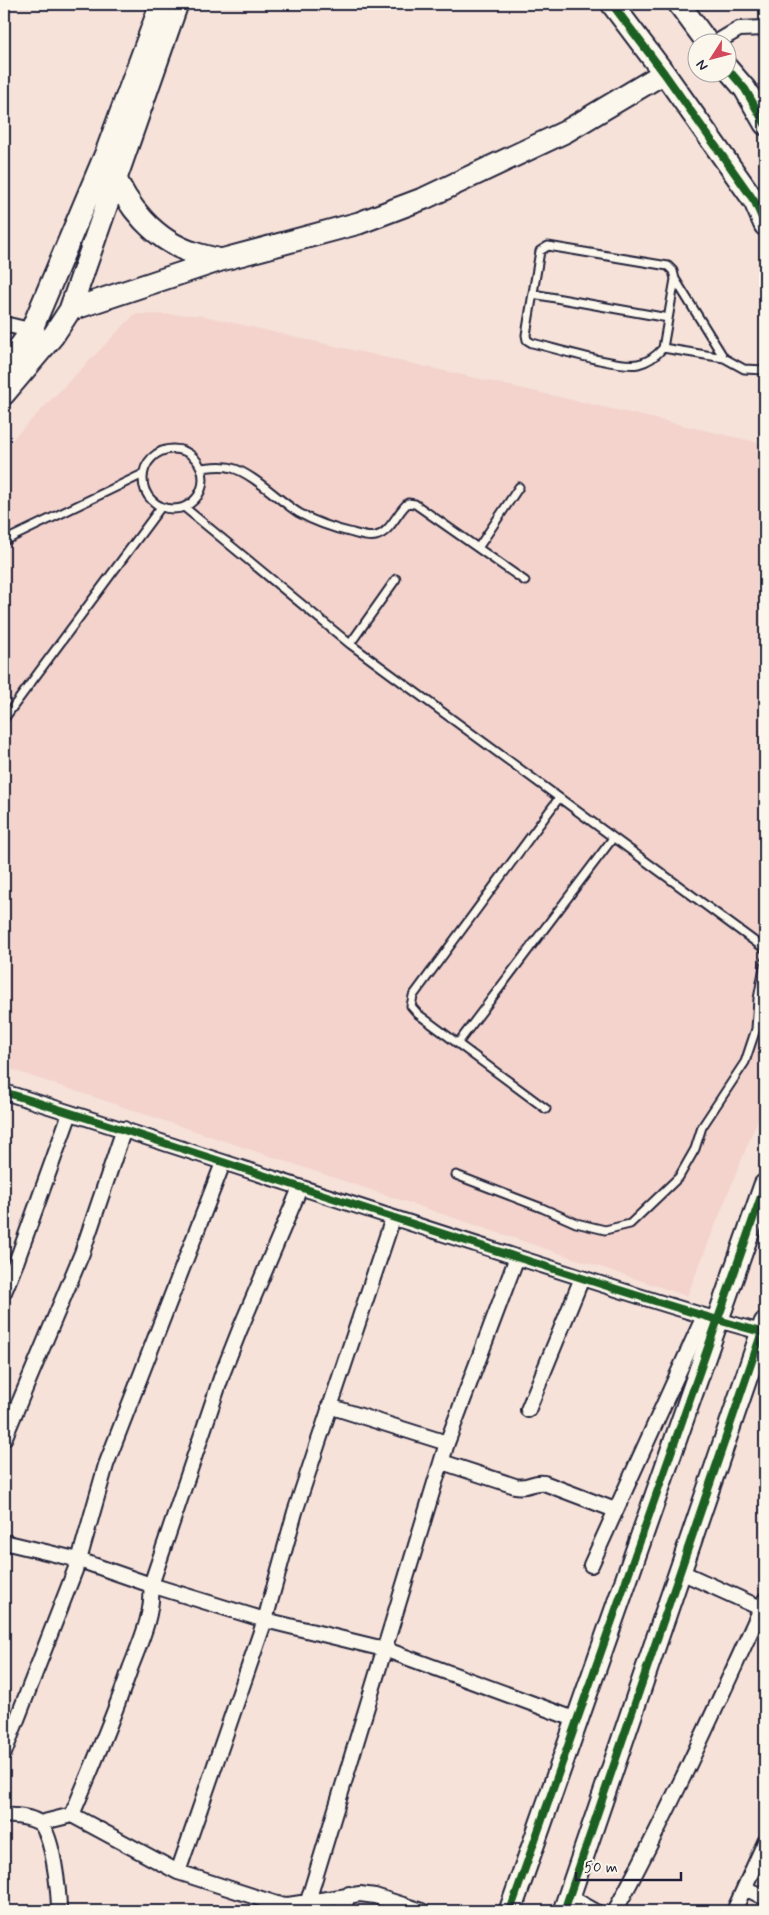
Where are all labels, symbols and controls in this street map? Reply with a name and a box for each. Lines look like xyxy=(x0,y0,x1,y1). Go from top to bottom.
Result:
north arrow xyxy=(686,32,736,82)
text: N xyxy=(692,56,712,74)
scale bar xyxy=(576,1850,682,1882)
text: 50 m xyxy=(584,1858,618,1878)

